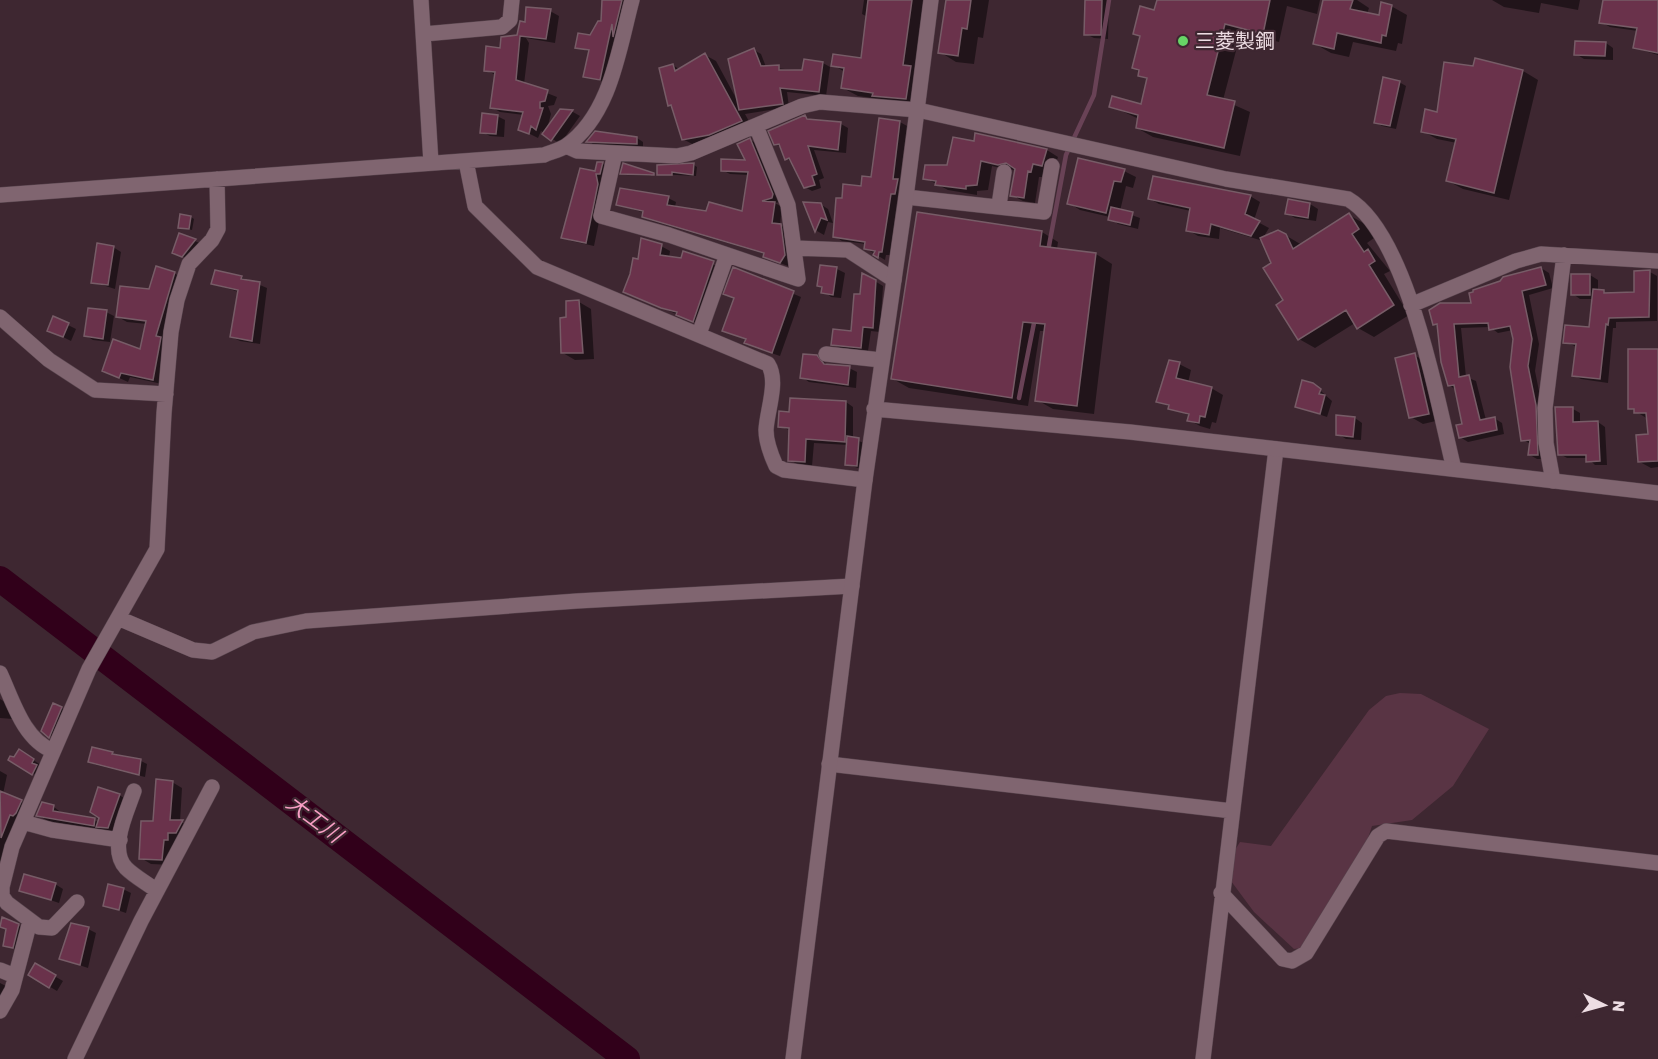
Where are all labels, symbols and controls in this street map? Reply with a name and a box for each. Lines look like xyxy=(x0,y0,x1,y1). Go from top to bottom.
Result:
place label: 三菱製鋼 xyxy=(1195,29,1275,53)
marker: 三菱製鋼 xyxy=(1176,34,1190,48)
water label: 大工川 xyxy=(282,790,349,849)
north arrow xyxy=(1574,975,1634,1035)
text: N xyxy=(1608,1000,1628,1013)

